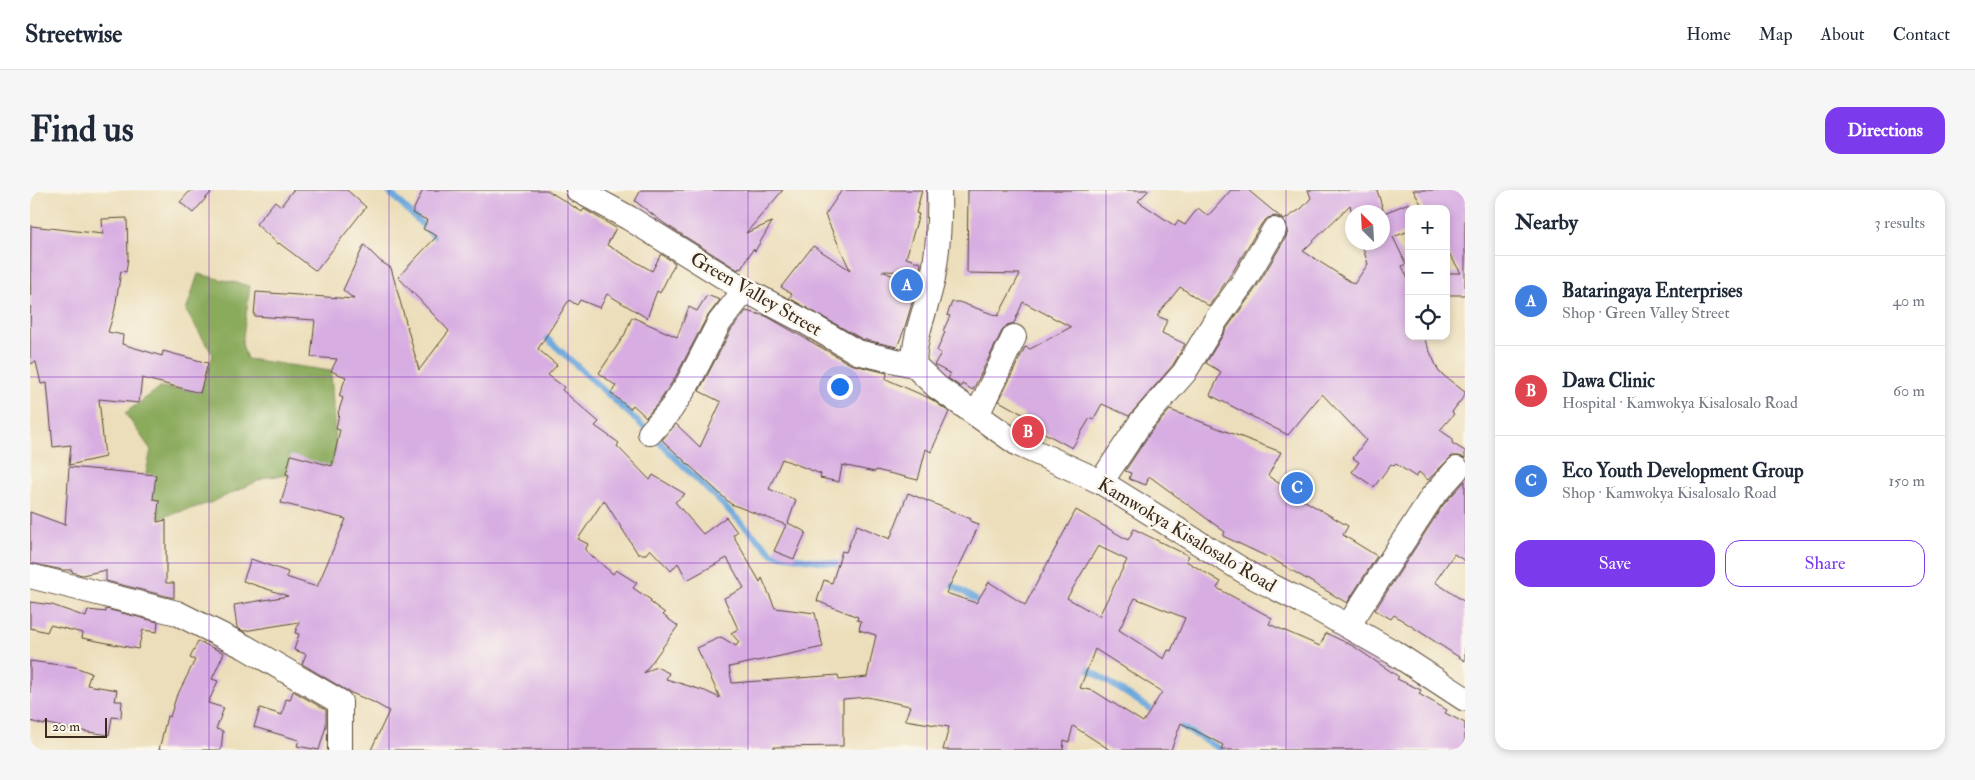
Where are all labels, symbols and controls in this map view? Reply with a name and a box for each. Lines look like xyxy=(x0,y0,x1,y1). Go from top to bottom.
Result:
text: Streetwise xyxy=(25,19,122,50)
text: Home xyxy=(1686,23,1731,46)
text: Map xyxy=(1759,23,1793,46)
text: About xyxy=(1821,23,1865,46)
text: Contact xyxy=(1893,23,1950,46)
button: Directions xyxy=(1825,107,1945,154)
text: Find us xyxy=(30,108,134,152)
north arrow xyxy=(1345,205,1390,250)
map controls xyxy=(1405,205,1450,340)
button: + xyxy=(1405,205,1450,250)
text: Nearby xyxy=(1515,209,1578,236)
text: 3 results xyxy=(1874,213,1925,233)
street label: Green Valley Street xyxy=(686,247,826,341)
button: − xyxy=(1405,250,1450,295)
pin: A xyxy=(891,266,923,304)
text: Bataringaya Enterprises xyxy=(1562,279,1742,303)
text: A xyxy=(1526,291,1536,311)
text: 40 m xyxy=(1892,291,1925,311)
button: locate xyxy=(1405,295,1450,340)
text: Shop · Green Valley Street xyxy=(1562,303,1730,323)
text: Dawa Clinic xyxy=(1562,369,1655,393)
your location xyxy=(827,374,853,400)
text: B xyxy=(1526,381,1536,401)
text: 60 m xyxy=(1893,381,1925,401)
text: Hospital · Kamwokya Kisalosalo Road xyxy=(1562,393,1798,413)
pin: B xyxy=(1012,413,1044,451)
text: Eco Youth Development Group xyxy=(1562,459,1804,483)
pin: C xyxy=(1281,469,1313,507)
text: C xyxy=(1525,471,1537,491)
text: 150 m xyxy=(1888,471,1925,491)
street label: Kamwokya Kisalosalo Road xyxy=(1093,472,1281,598)
text: Shop · Kamwokya Kisalosalo Road xyxy=(1562,483,1777,503)
button: Save xyxy=(1515,540,1715,587)
button: Share xyxy=(1725,540,1925,587)
scale bar xyxy=(45,715,108,738)
text: 20 m xyxy=(52,718,80,735)

